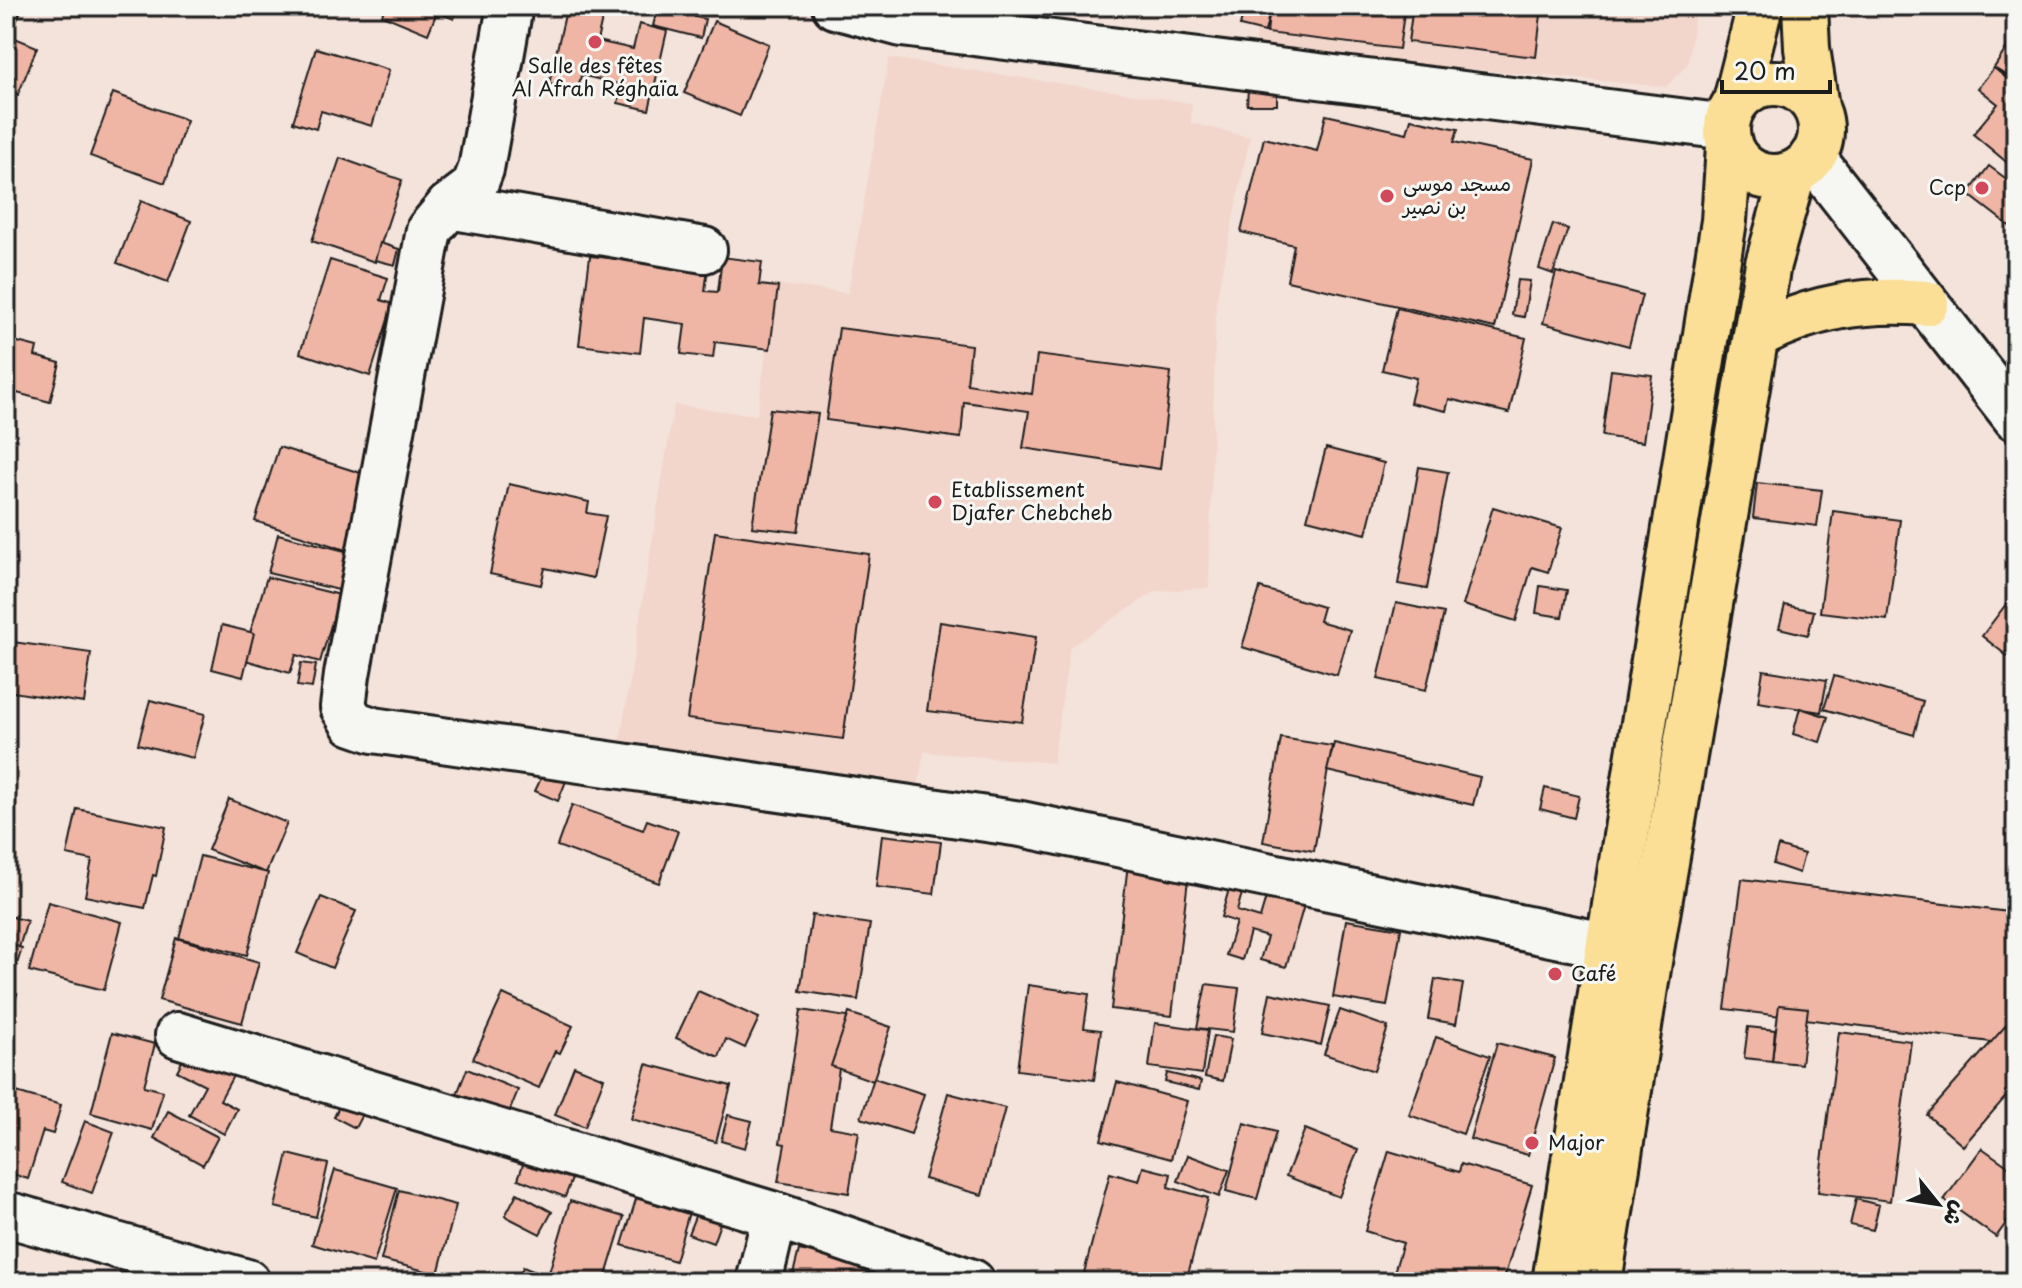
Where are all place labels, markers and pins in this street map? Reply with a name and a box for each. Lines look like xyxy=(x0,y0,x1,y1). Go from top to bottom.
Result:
marker: Salle des fêtes Al Afrah Réghaïa xyxy=(586,33,604,51)
place label: Salle des fêtes Al Afrah Réghaïa xyxy=(512,50,679,103)
place label: مسجد موسى بن نصير xyxy=(1401,168,1511,221)
place label: Ccp xyxy=(1929,172,1966,202)
marker: Ccp xyxy=(1973,179,1991,197)
marker: مسجد موسى بن نصير xyxy=(1378,187,1396,205)
place label: Etablissement Djafer Chebcheb xyxy=(951,474,1113,527)
marker: Etablissement Djafer Chebcheb xyxy=(926,493,944,511)
place label: Café xyxy=(1571,958,1616,988)
marker: Café xyxy=(1546,965,1564,983)
place label: Major xyxy=(1548,1127,1605,1157)
marker: Major xyxy=(1523,1134,1541,1152)

